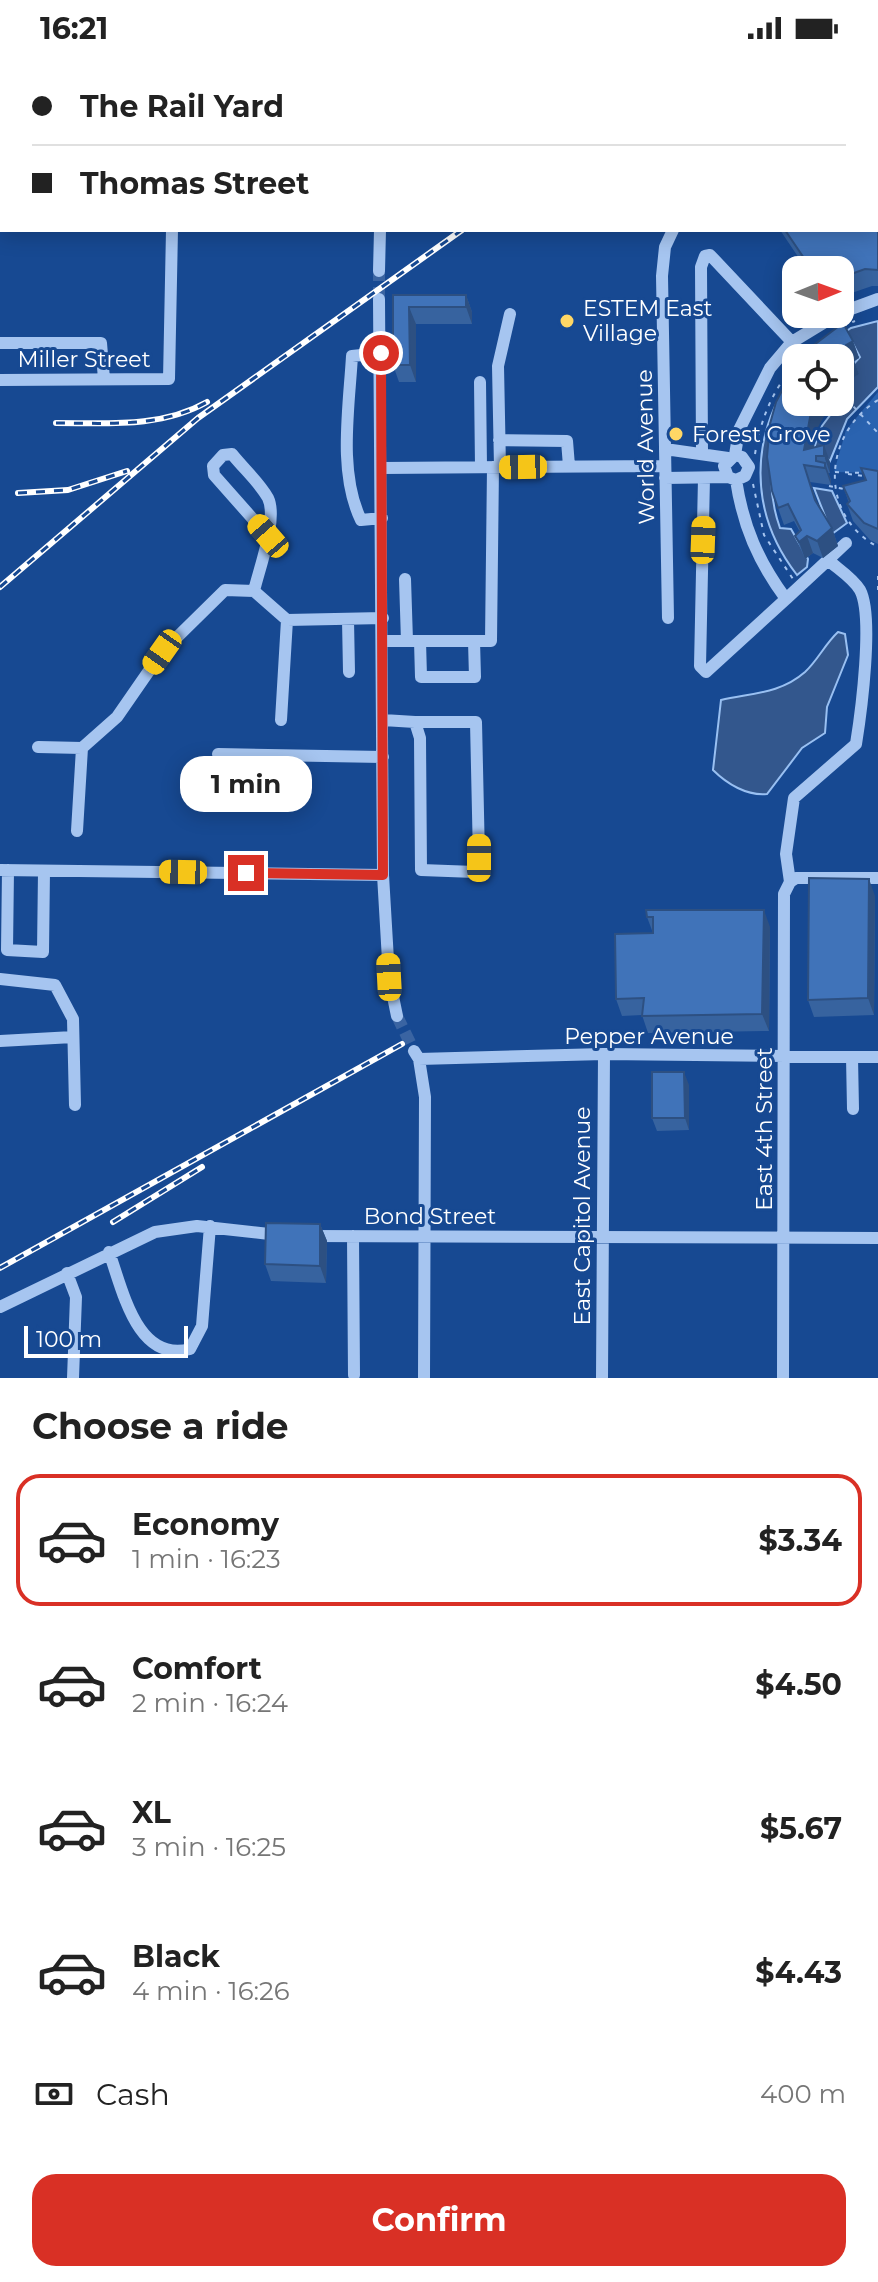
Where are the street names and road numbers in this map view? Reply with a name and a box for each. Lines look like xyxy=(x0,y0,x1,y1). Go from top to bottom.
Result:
street label: Miller Street xyxy=(17,346,151,373)
street label: World Avenue xyxy=(631,369,660,525)
street label: Pepper Avenue xyxy=(564,1023,734,1050)
street label: East 4th Street xyxy=(751,1047,778,1211)
street label: East Capitol Avenue xyxy=(569,1106,596,1326)
street label: Bond Street xyxy=(364,1203,496,1230)

